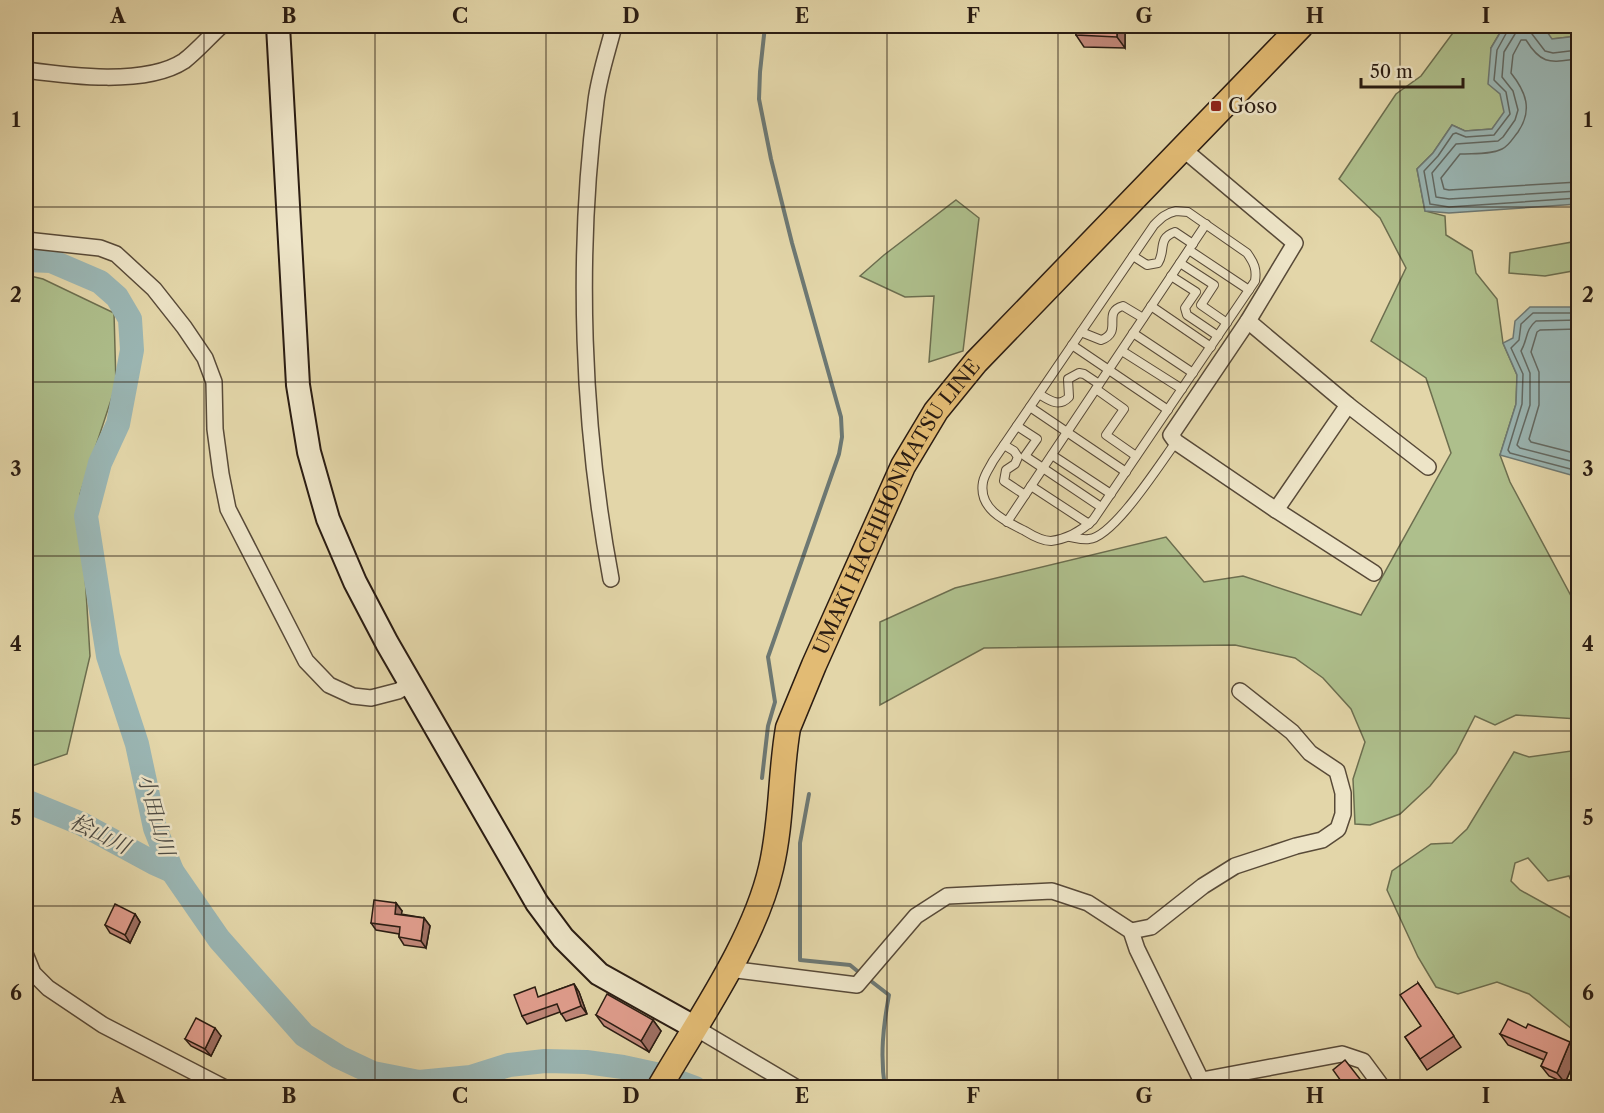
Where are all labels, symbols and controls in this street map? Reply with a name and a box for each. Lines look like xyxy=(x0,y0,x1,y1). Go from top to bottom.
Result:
text: A xyxy=(109,4,126,28)
text: B xyxy=(282,4,297,28)
text: C xyxy=(452,4,468,28)
text: D xyxy=(622,4,640,28)
text: E xyxy=(795,4,809,28)
text: F xyxy=(966,4,980,28)
text: G xyxy=(1136,4,1153,28)
text: H xyxy=(1306,4,1324,28)
text: I xyxy=(1482,4,1490,28)
scale bar xyxy=(1361,51,1463,89)
text: 50 m xyxy=(1370,61,1413,83)
place label: Goso xyxy=(1228,94,1277,118)
marker: Goso xyxy=(1209,99,1223,113)
text: 1 xyxy=(12,108,21,132)
text: 1 xyxy=(1584,108,1593,132)
text: 2 xyxy=(10,283,22,307)
text: 2 xyxy=(1582,283,1594,307)
street label: UMAKI HACHIHONMATSU LINE xyxy=(808,355,985,658)
text: 3 xyxy=(10,457,22,481)
text: 3 xyxy=(1582,457,1594,481)
text: 4 xyxy=(10,632,22,656)
text: 4 xyxy=(1582,632,1594,656)
water label: 小田山川 xyxy=(133,771,181,861)
text: 5 xyxy=(10,806,22,830)
text: 5 xyxy=(1582,806,1594,830)
water label: 桧山川 xyxy=(66,809,136,859)
text: 6 xyxy=(10,981,22,1005)
text: 6 xyxy=(1582,981,1594,1005)
text: A xyxy=(109,1084,126,1108)
text: B xyxy=(282,1084,297,1108)
text: C xyxy=(452,1084,468,1108)
text: D xyxy=(622,1084,640,1108)
text: E xyxy=(795,1084,809,1108)
text: F xyxy=(966,1084,980,1108)
text: G xyxy=(1136,1084,1153,1108)
text: H xyxy=(1306,1084,1324,1108)
text: I xyxy=(1482,1084,1490,1108)

